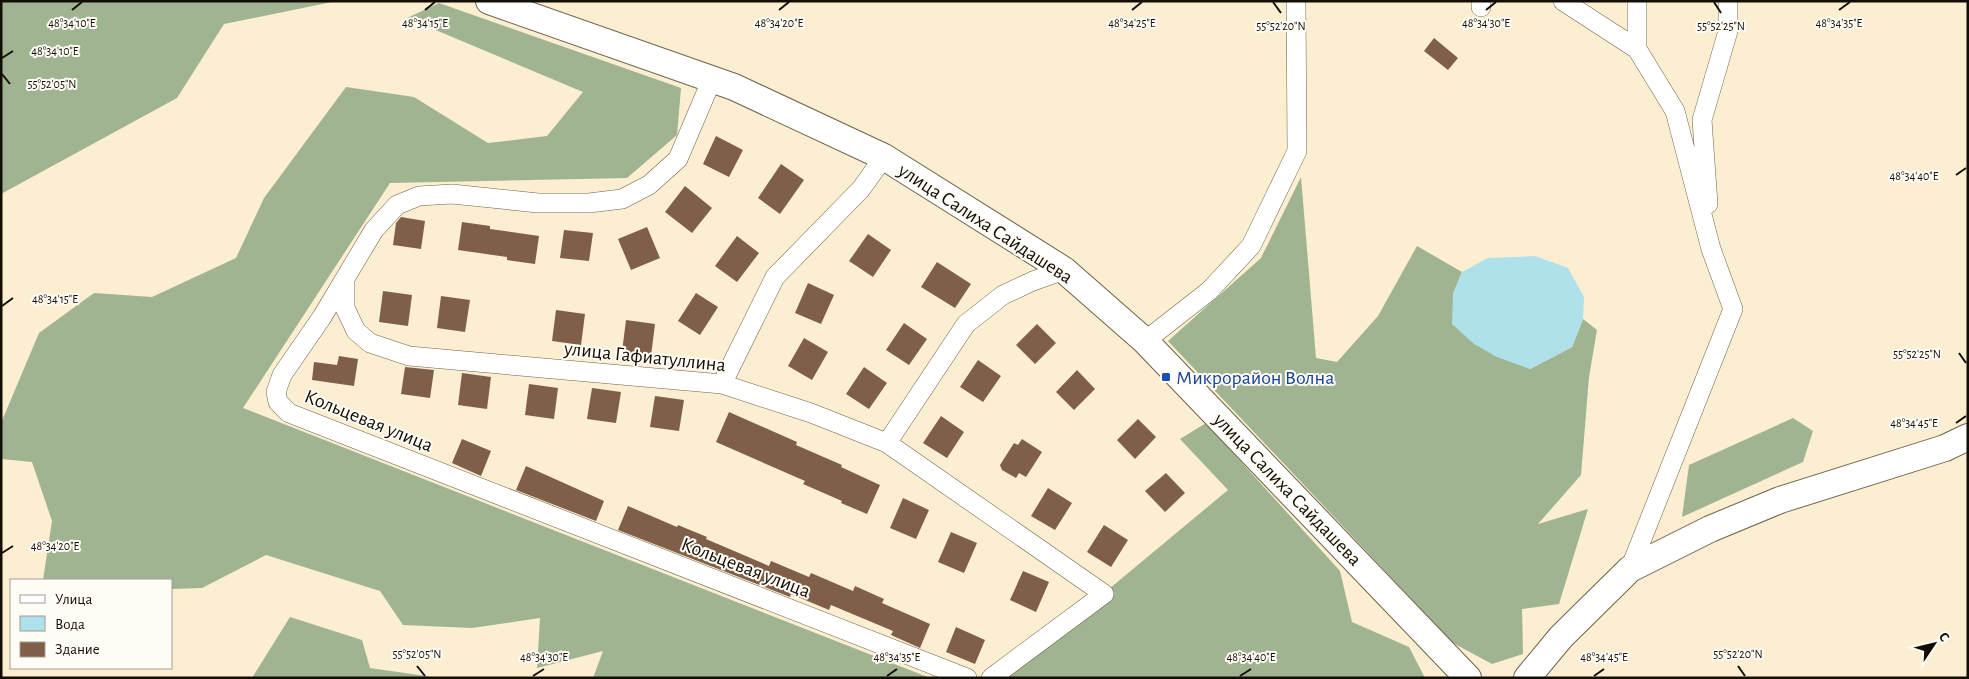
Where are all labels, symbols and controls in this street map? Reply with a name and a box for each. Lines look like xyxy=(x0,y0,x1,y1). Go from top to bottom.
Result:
text: 48°34'10"E xyxy=(48,17,96,29)
text: 48°34'15"E xyxy=(402,17,448,29)
text: 48°34'20"E xyxy=(755,17,804,29)
text: 48°34'25"E xyxy=(1108,17,1156,29)
text: 48°34'30"E xyxy=(1462,17,1510,29)
text: 48°34'35"E xyxy=(1816,17,1863,29)
text: 55°52'20"N xyxy=(1256,20,1306,32)
text: 55°52'25"N xyxy=(1697,20,1745,32)
text: 48°34'10"E xyxy=(31,45,79,57)
text: 55°52'05"N xyxy=(28,78,76,90)
street label: улица Салиха Сайдашева xyxy=(894,159,1076,288)
text: 48°34'40"E xyxy=(1890,170,1939,182)
text: 48°34'15"E xyxy=(32,293,78,305)
street label: улица Гафиатуллина xyxy=(562,338,727,375)
text: 55°52'25"N xyxy=(1893,348,1941,360)
place label: Микрорайон Волна xyxy=(1176,368,1334,388)
marker: Микрорайон Волна xyxy=(1160,371,1172,383)
street label: Кольцевая улица xyxy=(302,386,436,456)
street label: улица Салиха Сайдашева xyxy=(1209,409,1365,570)
text: 48°34'45"E xyxy=(1890,417,1938,429)
street label: Кольцевая улица xyxy=(678,534,813,602)
text: 48°34'20"E xyxy=(31,540,80,552)
legend xyxy=(10,579,172,669)
text: Улица xyxy=(55,592,92,607)
text: Вода xyxy=(55,617,85,632)
north arrow xyxy=(1909,619,1959,669)
text: С xyxy=(1936,630,1952,645)
text: Здание xyxy=(55,642,100,657)
text: 55°52'05"N xyxy=(393,648,441,660)
text: 55°52'20"N xyxy=(1713,648,1763,660)
text: 48°34'30"E xyxy=(520,651,568,663)
text: 48°34'35"E xyxy=(874,651,921,663)
text: 48°34'40"E xyxy=(1227,651,1276,663)
text: 48°34'45"E xyxy=(1580,651,1628,663)

